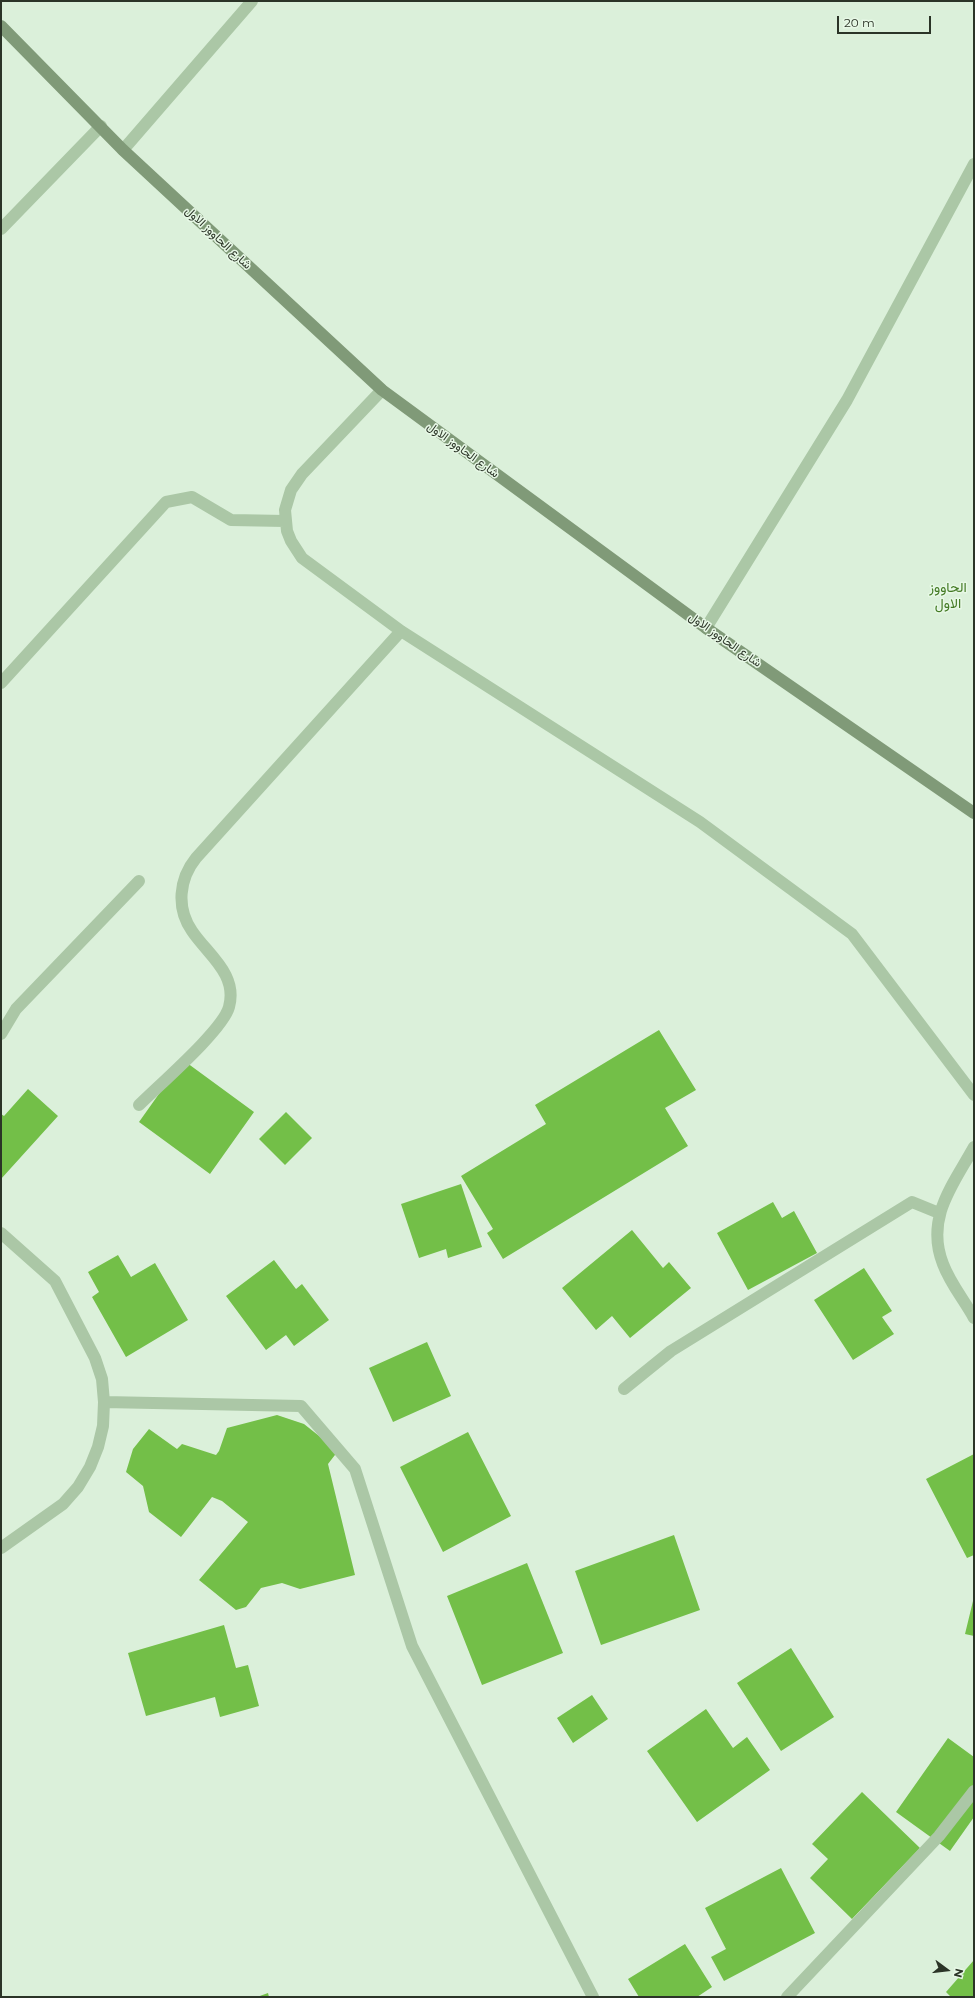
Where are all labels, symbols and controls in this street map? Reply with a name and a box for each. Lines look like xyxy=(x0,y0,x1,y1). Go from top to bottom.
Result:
scale bar xyxy=(839,8,933,34)
text: 20 m xyxy=(844,15,875,30)
street label: شارع الحاووز الاول xyxy=(182,204,254,272)
street label: شارع الحاووز الاول xyxy=(424,419,502,481)
district label: الحاووز الاول xyxy=(929,580,967,612)
street label: شارع الحاووز الاول xyxy=(686,610,764,670)
north arrow xyxy=(927,1950,967,1990)
text: N xyxy=(951,1967,967,1979)

